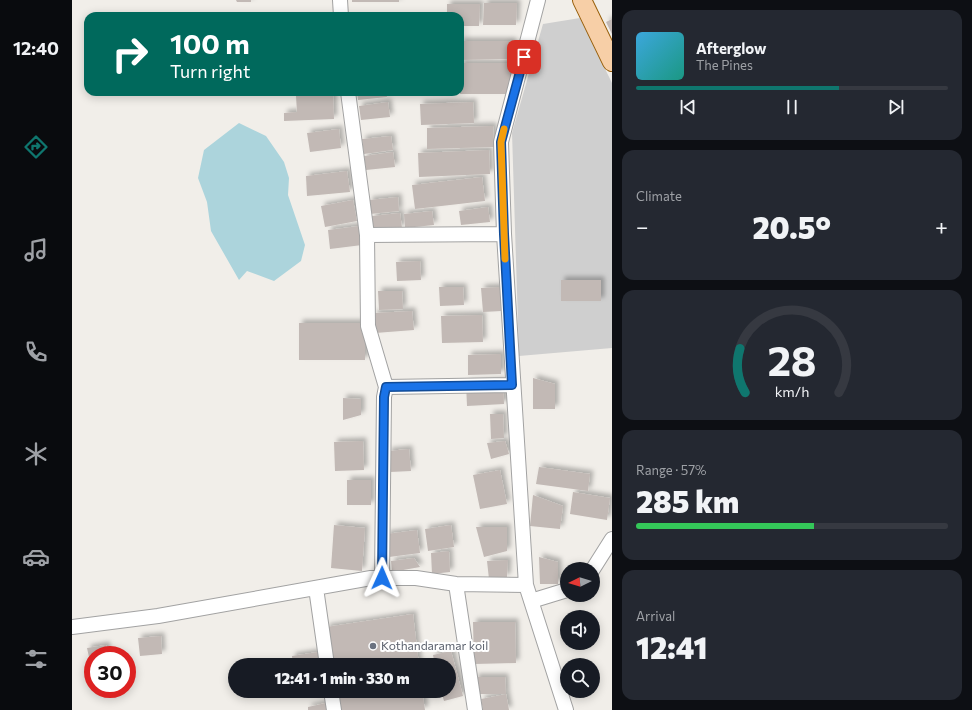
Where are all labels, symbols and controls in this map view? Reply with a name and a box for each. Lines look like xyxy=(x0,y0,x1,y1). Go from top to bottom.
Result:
text: 100 m xyxy=(170,26,250,60)
icon: right xyxy=(104,28,156,80)
text: 12:40 xyxy=(13,37,59,59)
text: Afterglow xyxy=(696,39,766,57)
pin xyxy=(507,40,541,74)
icon: arrive xyxy=(513,46,535,68)
text: The Pines xyxy=(696,57,753,73)
text: Turn right xyxy=(170,60,250,82)
icon: previous xyxy=(677,96,699,118)
icon: pause xyxy=(781,96,803,118)
icon: next xyxy=(885,96,907,118)
icon: directions xyxy=(22,133,50,161)
text: Climate xyxy=(636,188,682,204)
text: 20.5° xyxy=(752,208,831,245)
text: − xyxy=(636,213,649,240)
text: + xyxy=(935,213,948,240)
icon: music xyxy=(22,236,50,264)
text: 28 xyxy=(767,334,817,385)
icon: phone xyxy=(22,338,50,366)
text: km/h xyxy=(775,382,809,400)
icon: climate xyxy=(22,440,50,468)
text: Range · 57% xyxy=(636,462,707,478)
text: 285 km xyxy=(636,482,739,519)
icon: car xyxy=(22,543,50,571)
position arrow xyxy=(361,557,403,599)
north arrow xyxy=(560,562,600,602)
map controls xyxy=(560,562,600,698)
text: Arrival xyxy=(636,608,675,624)
button: sound xyxy=(560,610,600,650)
text: 12:41 xyxy=(636,628,707,665)
place label: Kothandaramar koil xyxy=(381,638,488,652)
marker: Kothandaramar koil xyxy=(368,641,378,651)
icon: filters xyxy=(22,645,50,673)
speed limit sign: 30 xyxy=(84,646,136,698)
button: search xyxy=(560,658,600,698)
text: 12:41 · 1 min · 330 m xyxy=(274,669,410,687)

